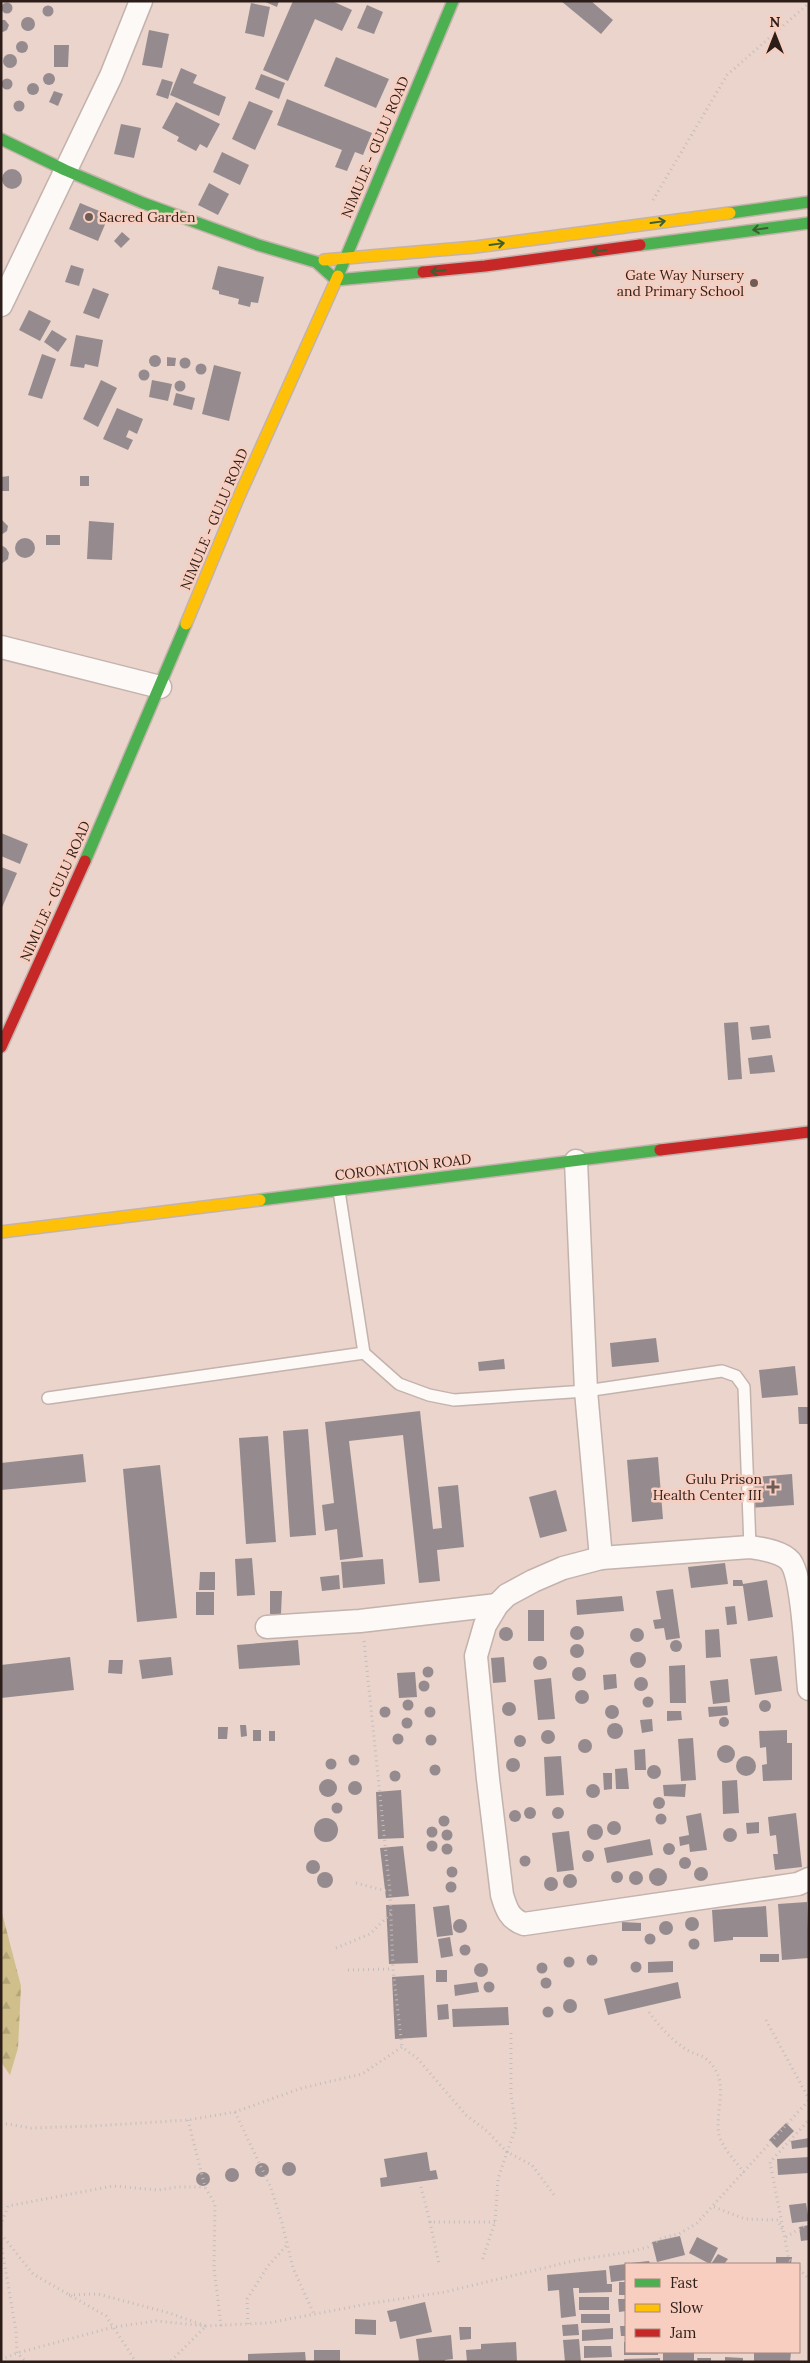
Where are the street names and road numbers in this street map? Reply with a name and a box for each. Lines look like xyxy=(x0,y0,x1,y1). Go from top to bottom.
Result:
street label: NIMULE - GULU ROAD xyxy=(337,74,413,220)
street label: NIMULE - GULU ROAD xyxy=(176,446,252,592)
street label: NIMULE - GULU ROAD xyxy=(16,818,94,964)
street label: CORONATION ROAD xyxy=(334,1150,472,1184)

